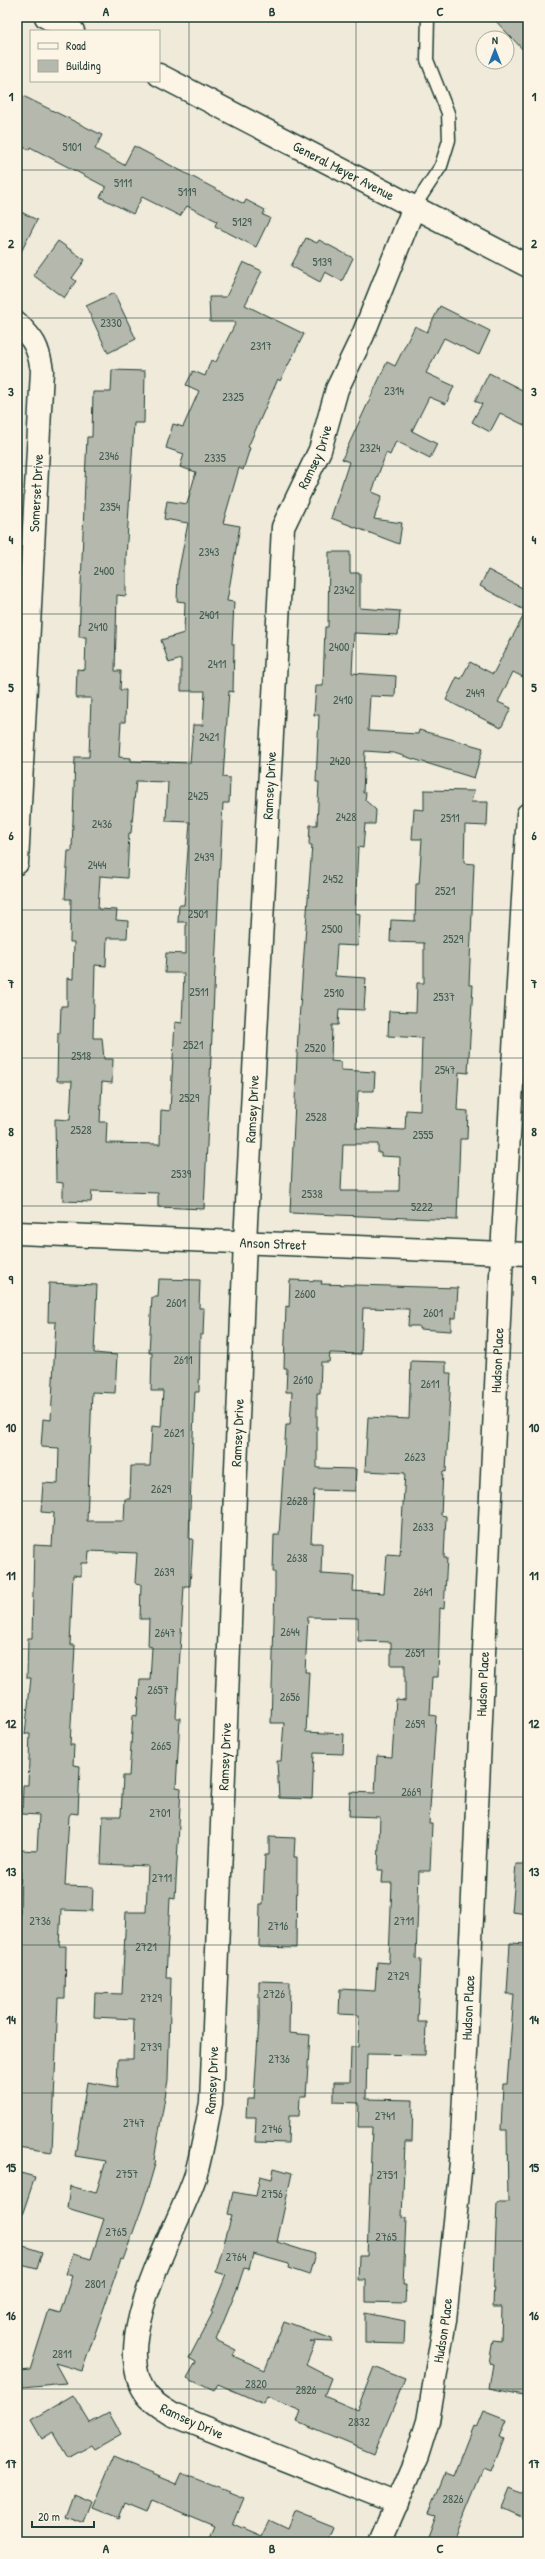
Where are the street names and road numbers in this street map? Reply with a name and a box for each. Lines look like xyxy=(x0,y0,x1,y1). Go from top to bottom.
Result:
street label: General Meyer Avenue xyxy=(290,136,398,204)
street label: Ramsey Drive xyxy=(293,422,336,492)
street label: Somerset Drive xyxy=(24,453,47,532)
street label: Ramsey Drive xyxy=(257,751,280,820)
street label: Ramsey Drive xyxy=(240,1074,263,1143)
street label: Anson Street xyxy=(239,1232,307,1254)
street label: Hudson Place xyxy=(486,1327,508,1393)
street label: Ramsey Drive xyxy=(226,1398,248,1467)
street label: Hudson Place xyxy=(471,1651,493,1717)
street label: Ramsey Drive xyxy=(213,1722,235,1791)
street label: Hudson Place xyxy=(457,1974,478,2041)
street label: Ramsey Drive xyxy=(199,2046,222,2116)
street label: Hudson Place xyxy=(428,2297,456,2364)
street label: Ramsey Drive xyxy=(157,2398,227,2444)

